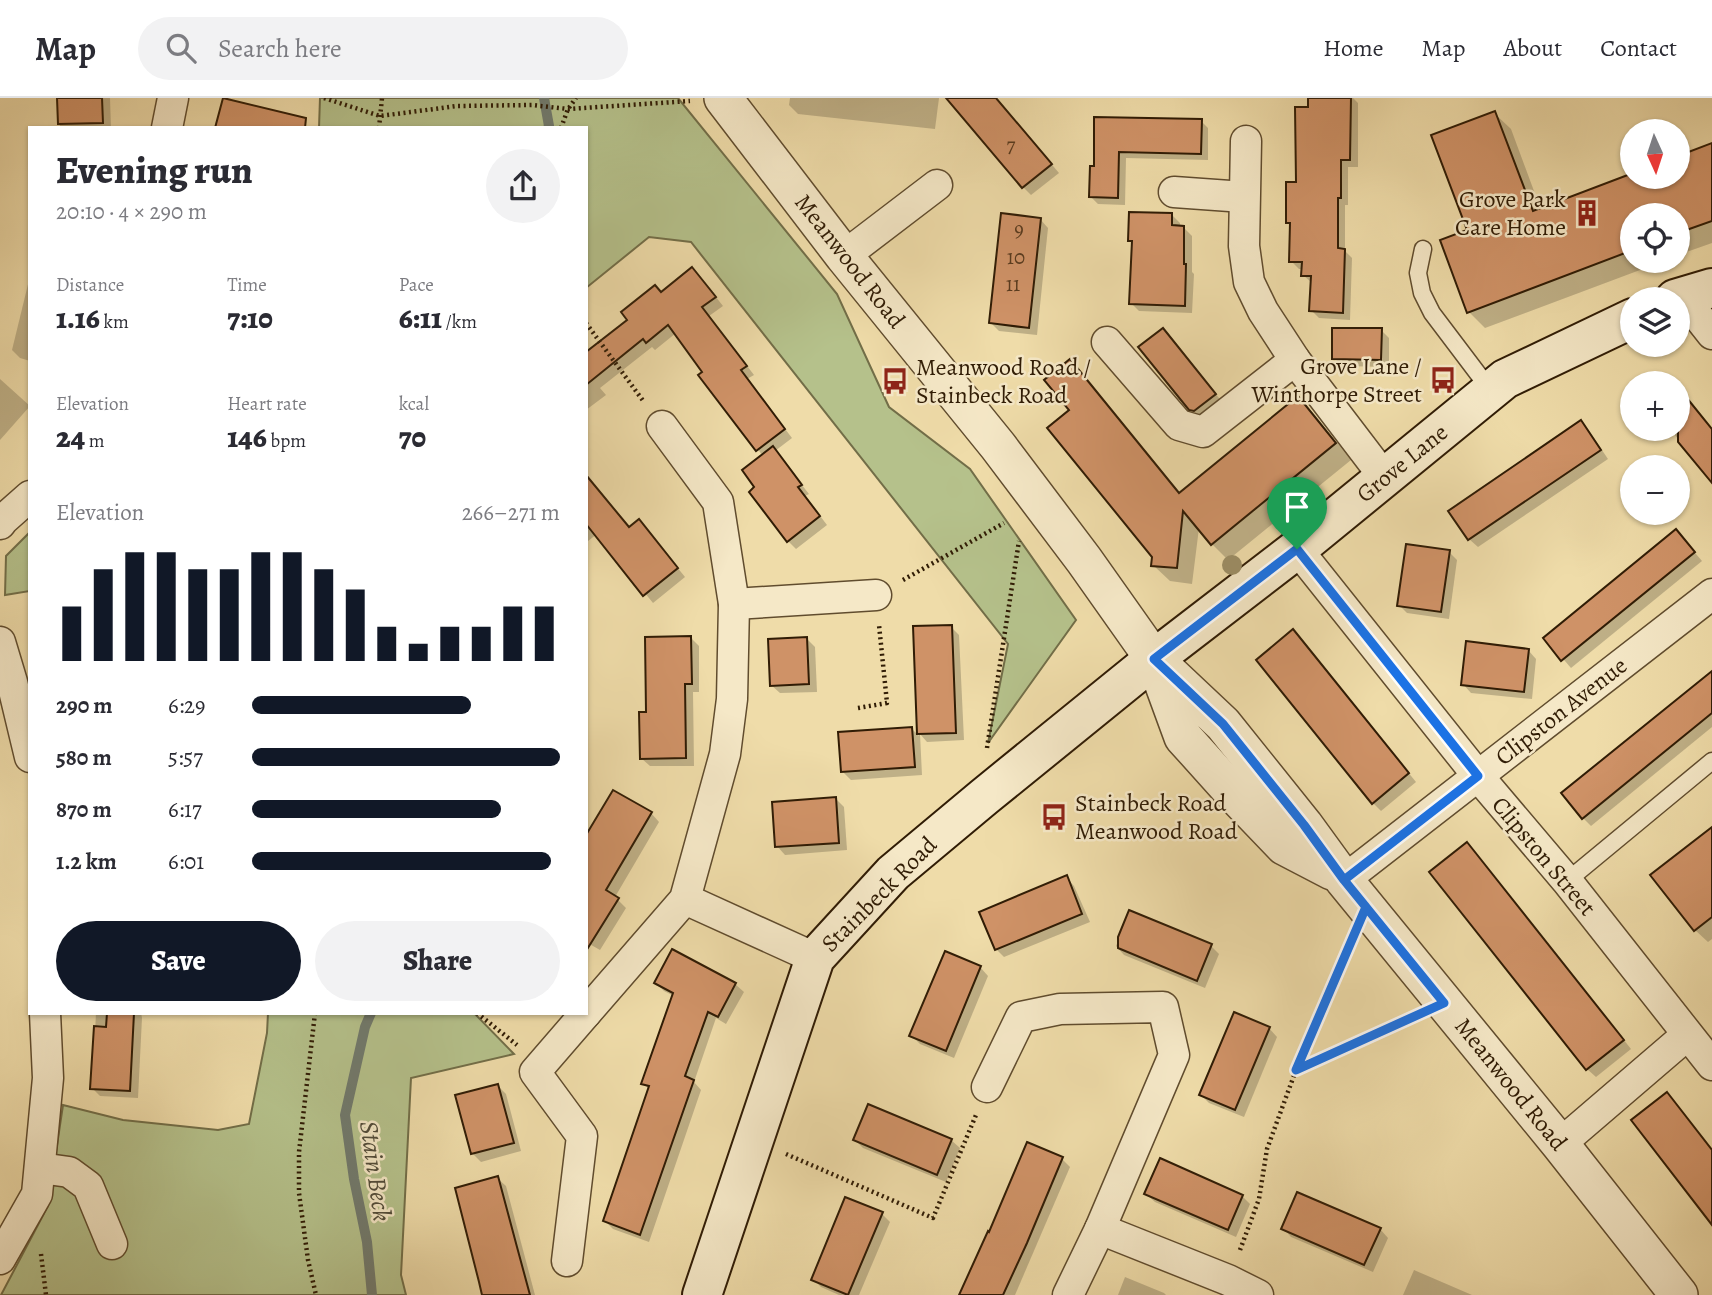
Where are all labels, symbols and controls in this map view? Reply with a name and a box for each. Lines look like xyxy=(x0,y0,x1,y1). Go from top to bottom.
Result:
search box xyxy=(138,17,628,80)
text: Map xyxy=(35,26,96,71)
icon: search xyxy=(162,29,200,67)
text: Search here xyxy=(218,31,342,66)
text: Home xyxy=(1323,32,1384,64)
text: Map xyxy=(1422,32,1466,64)
text: About xyxy=(1504,32,1562,64)
text: Contact xyxy=(1600,32,1677,64)
north arrow xyxy=(1620,119,1690,189)
map controls xyxy=(1620,119,1690,525)
house number: 7 xyxy=(1007,131,1016,159)
text: Evening run xyxy=(56,144,253,196)
button: share xyxy=(486,149,560,223)
place label: Grove Park Care Home xyxy=(1455,183,1566,243)
street label: Meanwood Road xyxy=(787,187,913,335)
text: 20:10 · 4 × 290 m xyxy=(56,196,207,227)
building icon: Grove Park Care Home xyxy=(1572,198,1602,228)
button: locate xyxy=(1620,203,1690,273)
house number: 9 xyxy=(1014,215,1024,243)
house number: 10 xyxy=(1007,243,1025,271)
house number: 11 xyxy=(1006,270,1020,298)
text: Distance xyxy=(56,272,124,298)
text: Time xyxy=(227,272,267,298)
text: Pace xyxy=(399,272,434,298)
button: layers xyxy=(1620,287,1690,357)
text: 1.16 xyxy=(56,298,100,338)
text: 7:10 xyxy=(227,298,273,338)
text: 6:11 xyxy=(399,298,442,338)
text: km xyxy=(100,309,129,335)
text: /km xyxy=(442,309,477,335)
place label: Grove Lane / Winthorpe Street xyxy=(1251,350,1422,410)
place label: Meanwood Road / Stainbeck Road xyxy=(916,351,1091,411)
bus stop icon: Grove Lane / Winthorpe Street xyxy=(1428,365,1458,395)
bus stop icon: Meanwood Road / Stainbeck Road xyxy=(880,366,910,396)
button: + xyxy=(1620,371,1690,441)
text: Elevation xyxy=(56,391,129,417)
text: Heart rate xyxy=(227,391,307,417)
text: kcal xyxy=(399,391,429,417)
street label: Grove Lane xyxy=(1350,416,1454,510)
text: 24 xyxy=(56,417,85,457)
text: 146 xyxy=(227,417,267,457)
text: 70 xyxy=(399,417,426,457)
text: m xyxy=(85,428,105,454)
text: bpm xyxy=(267,428,306,454)
button: − xyxy=(1620,455,1690,525)
pin xyxy=(1267,477,1327,549)
icon: arrive xyxy=(1278,488,1316,526)
text: Elevation xyxy=(56,497,144,528)
text: 266–271 m xyxy=(462,497,560,528)
street label: Clipston Avenue xyxy=(1488,649,1634,773)
text: 290 m xyxy=(56,690,113,721)
text: 6:29 xyxy=(168,690,206,721)
text: 580 m xyxy=(56,742,112,773)
text: 5:57 xyxy=(168,742,203,773)
place label: Stainbeck Road Meanwood Road xyxy=(1075,787,1238,847)
street label: Clipston Street xyxy=(1485,790,1603,923)
text: 870 m xyxy=(56,794,112,825)
text: 6:17 xyxy=(168,794,202,825)
bus stop icon: Stainbeck Road Meanwood Road xyxy=(1039,802,1069,832)
street label: Stainbeck Road xyxy=(814,829,944,959)
text: 1.2 km xyxy=(56,846,117,877)
text: 6:01 xyxy=(168,846,204,877)
button: Save xyxy=(56,921,301,1001)
button: Share xyxy=(315,921,560,1001)
street label: Meanwood Road xyxy=(1447,1011,1575,1157)
water label: Stain Beck xyxy=(351,1119,400,1223)

